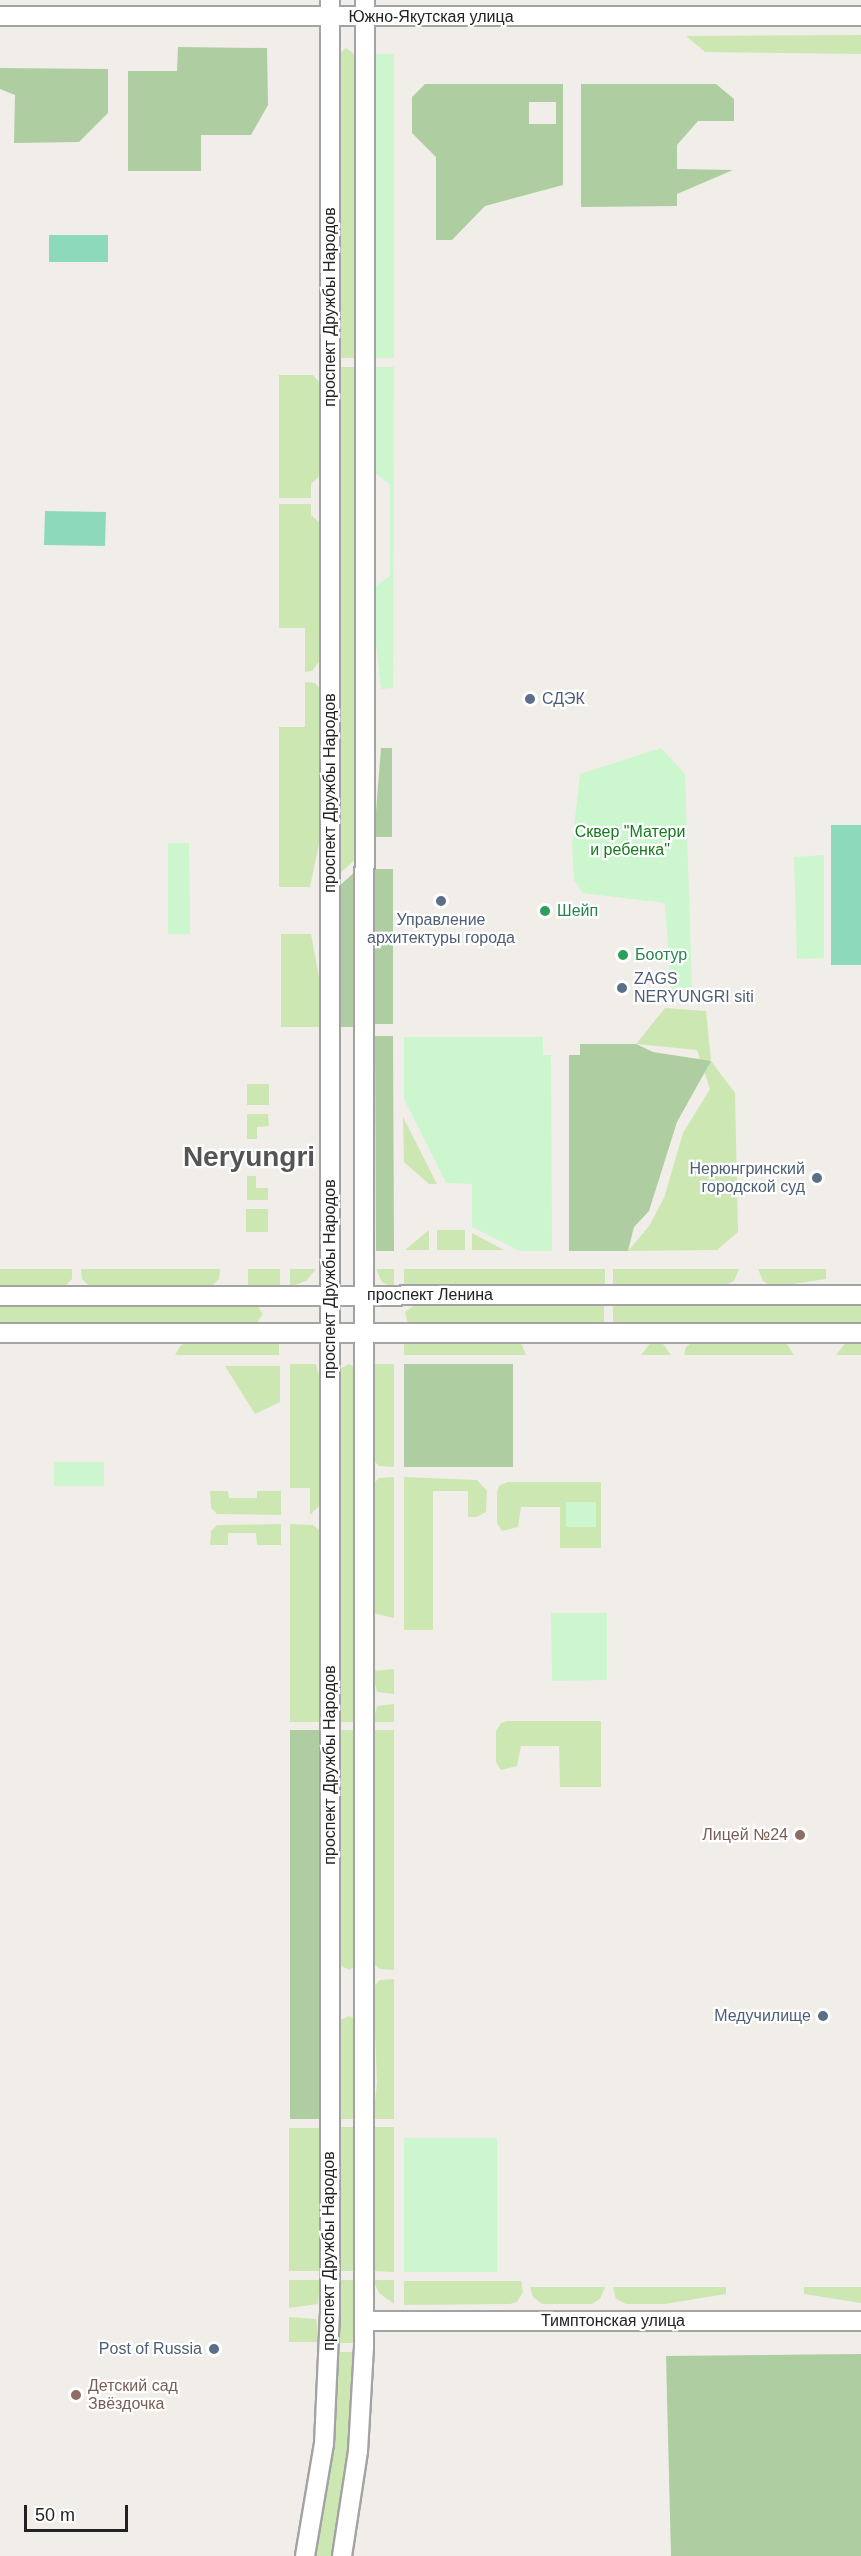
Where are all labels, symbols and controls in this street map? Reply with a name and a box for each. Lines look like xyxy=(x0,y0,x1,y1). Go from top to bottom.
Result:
street label: Южно-Якутская улица xyxy=(348,7,514,27)
street label: проспект Дружбы Народов xyxy=(320,207,340,407)
place label: СДЭК xyxy=(542,689,585,709)
marker: СДЭК xyxy=(523,692,537,706)
street label: проспект Дружбы Народов xyxy=(320,693,340,893)
park label: Сквер "Матери и ребенка" xyxy=(575,822,685,860)
marker: Управление архитектуры города xyxy=(434,894,448,908)
place label: Шейп xyxy=(557,901,598,921)
marker: Шейп xyxy=(538,904,552,918)
place label: Управление архитектуры города xyxy=(367,910,515,948)
place label: Боотур xyxy=(635,945,687,965)
marker: Боотур xyxy=(616,948,630,962)
place label: ZAGS NERYUNGRI siti xyxy=(634,969,754,1007)
marker: ZAGS NERYUNGRI siti xyxy=(615,981,629,995)
district label: Neryungri xyxy=(183,1140,315,1174)
place label: Нерюнгринский городской суд xyxy=(689,1159,805,1197)
marker: Нерюнгринский городской суд xyxy=(810,1171,824,1185)
street label: проспект Дружбы Народов xyxy=(320,1179,340,1379)
street label: проспект Ленина xyxy=(367,1285,493,1305)
street label: проспект Дружбы Народов xyxy=(320,1665,340,1865)
place label: Лицей №24 xyxy=(702,1825,788,1845)
marker: Лицей №24 xyxy=(793,1828,807,1842)
place label: Медучилище xyxy=(714,2006,811,2026)
marker: Медучилище xyxy=(816,2009,830,2023)
street label: проспект Дружбы Народов xyxy=(319,2151,339,2351)
street label: Тимптонская улица xyxy=(541,2311,685,2331)
place label: Post of Russia xyxy=(99,2339,202,2359)
marker: Post of Russia xyxy=(207,2342,221,2356)
place label: Детский сад Звёздочка xyxy=(88,2376,178,2414)
marker: Детский сад Звёздочка xyxy=(69,2388,83,2402)
scale bar xyxy=(27,2493,130,2531)
text: 50 m xyxy=(35,2505,75,2525)

